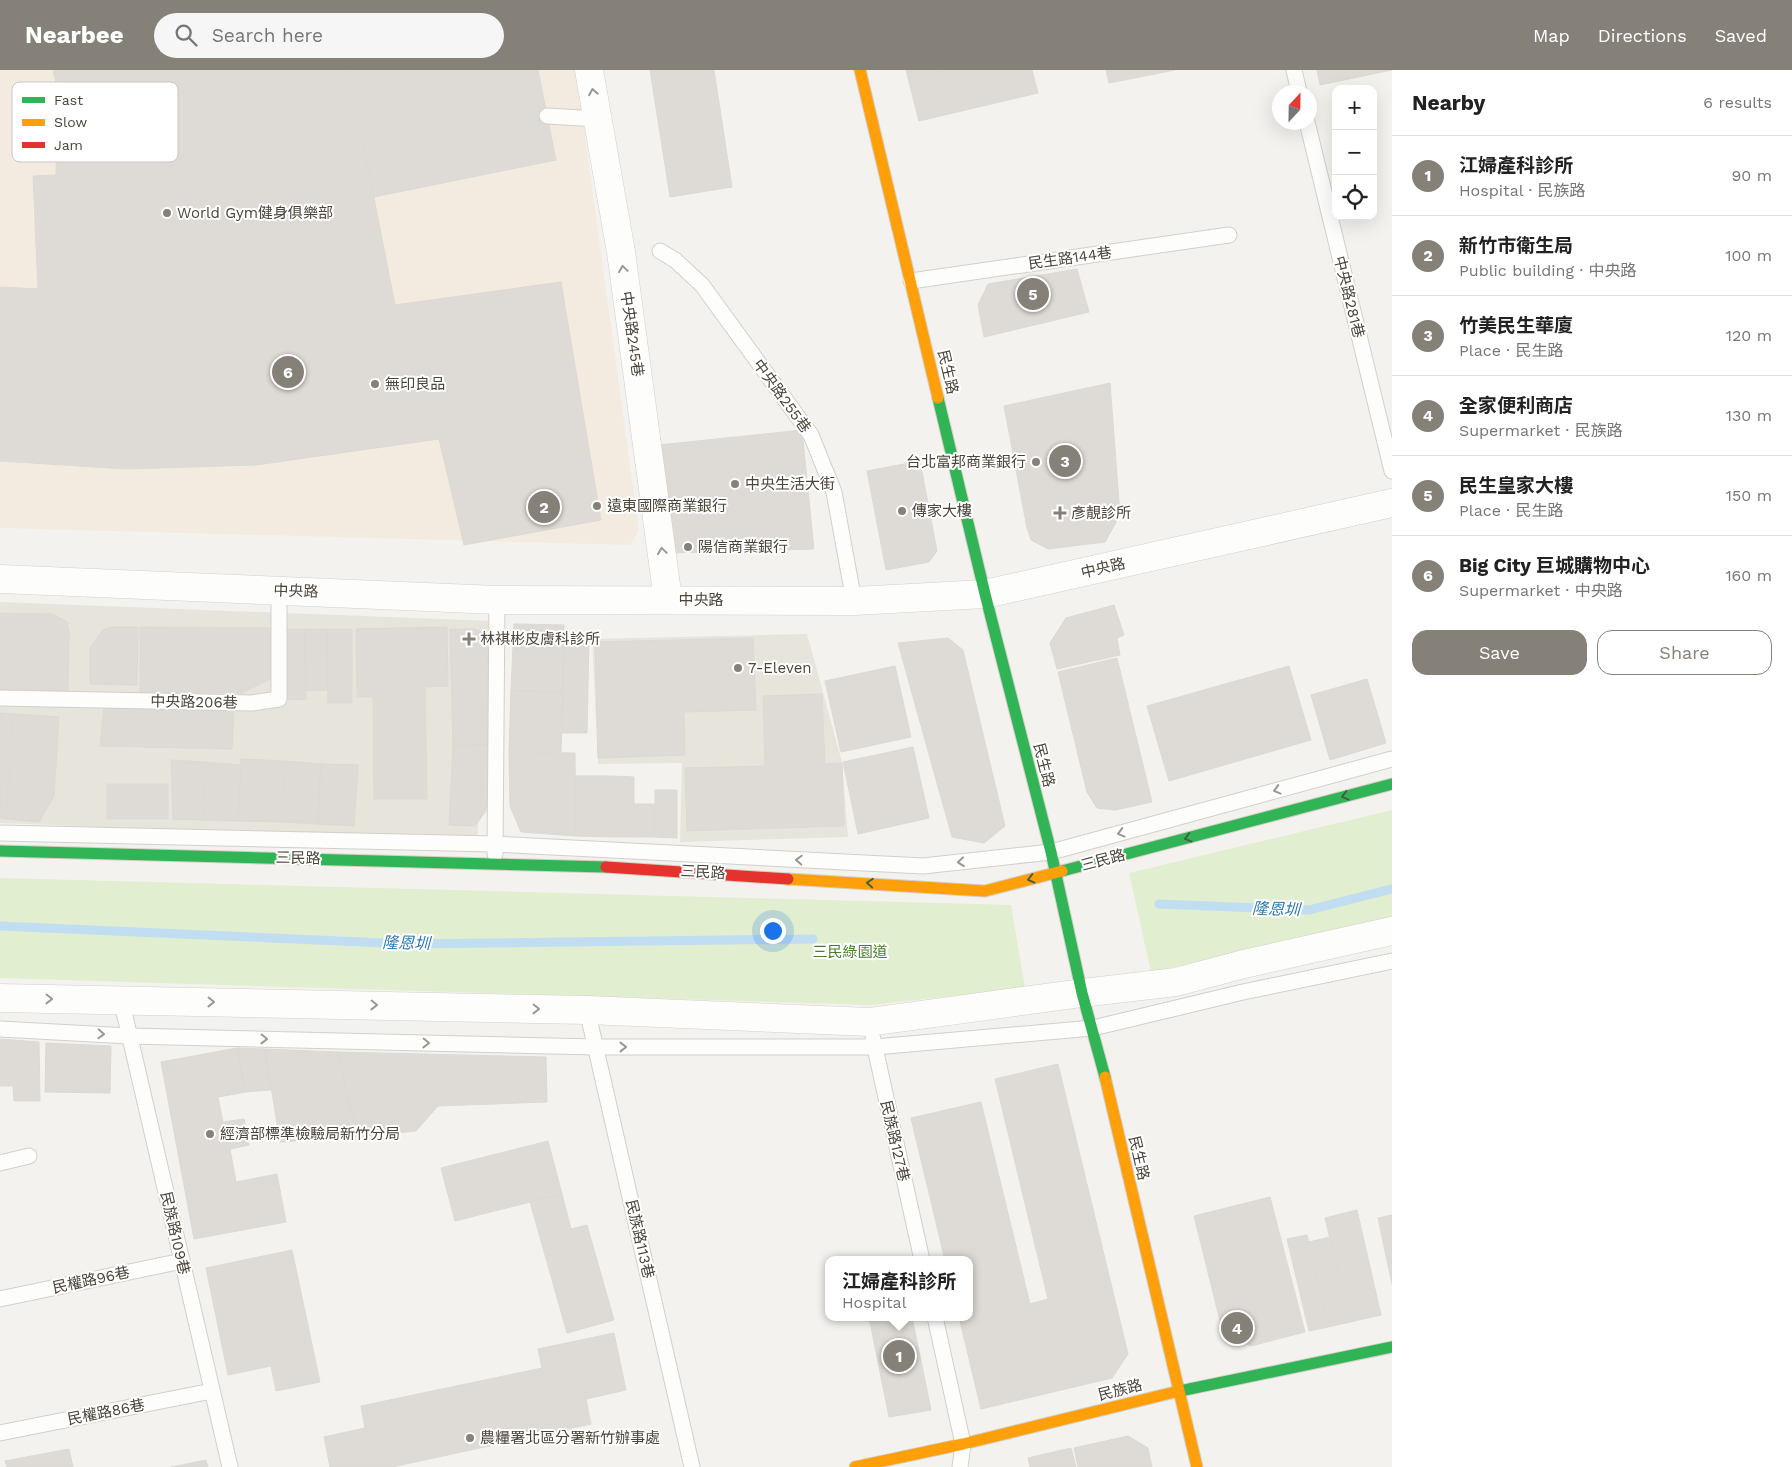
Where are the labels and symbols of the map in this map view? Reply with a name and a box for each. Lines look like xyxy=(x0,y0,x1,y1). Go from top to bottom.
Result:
legend xyxy=(12,82,178,162)
north arrow xyxy=(1272,85,1317,130)
one-way arrow xyxy=(588,87,598,96)
text: Fast xyxy=(54,92,83,108)
text: Slow xyxy=(54,114,87,130)
text: Jam xyxy=(54,137,83,153)
place label: World Gym健身俱樂部 xyxy=(177,204,333,222)
marker: World Gym健身俱樂部 xyxy=(161,207,173,219)
street label: 民生路144巷 xyxy=(1027,243,1113,273)
street label: 中央路281巷 xyxy=(1330,254,1368,340)
one-way arrow xyxy=(618,265,629,273)
pin: 5 xyxy=(1017,275,1049,313)
street label: 中央路245巷 xyxy=(617,290,647,378)
street label: 民生路 xyxy=(934,348,962,396)
pin: 6 xyxy=(272,353,304,391)
street label: 中央路255巷 xyxy=(749,356,815,436)
place label: 無印良品 xyxy=(385,375,445,393)
marker: 無印良品 xyxy=(369,378,381,390)
pin: 3 xyxy=(1049,442,1081,480)
place label: 台北富邦商業銀行 xyxy=(906,453,1026,471)
marker: 台北富邦商業銀行 xyxy=(1030,456,1042,468)
place label: 中央生活大街 xyxy=(745,475,835,493)
marker: 中央生活大街 xyxy=(729,478,741,490)
pin: 2 xyxy=(528,488,560,526)
place label: 遠東國際商業銀行 xyxy=(607,497,727,515)
marker: 遠東國際商業銀行 xyxy=(591,500,603,512)
place label: 傳家大樓 xyxy=(912,502,972,520)
place label: 彥靚診所 xyxy=(1071,504,1131,522)
marker: 傳家大樓 xyxy=(896,505,908,517)
marker: 彥靚診所 xyxy=(1053,506,1067,520)
place label: 陽信商業銀行 xyxy=(698,538,788,556)
marker: 陽信商業銀行 xyxy=(682,541,694,553)
one-way arrow xyxy=(657,547,667,556)
street label: 中央路 xyxy=(1079,554,1127,582)
street label: 中央路 xyxy=(273,581,319,601)
street label: 中央路 xyxy=(678,591,724,609)
place label: 林祺彬皮膚科診所 xyxy=(480,630,600,648)
marker: 林祺彬皮膚科診所 xyxy=(462,632,476,646)
place label: 7-Eleven xyxy=(748,659,812,677)
marker: 7-Eleven xyxy=(732,662,744,674)
street label: 中央路206巷 xyxy=(150,692,238,712)
street label: 民生路 xyxy=(1030,741,1058,789)
one-way arrow xyxy=(1273,784,1282,795)
one-way arrow xyxy=(1341,791,1349,801)
one-way arrow xyxy=(1117,827,1125,837)
one-way arrow xyxy=(1183,832,1192,843)
street label: 三民路 xyxy=(1079,845,1127,875)
street label: 三民路 xyxy=(275,849,321,867)
one-way arrow xyxy=(795,854,803,865)
one-way arrow xyxy=(957,856,965,867)
street label: 三民路 xyxy=(680,862,726,882)
one-way arrow xyxy=(1026,873,1035,884)
one-way arrow xyxy=(866,877,874,888)
water label: 隆恩圳 xyxy=(1252,899,1302,919)
your location xyxy=(760,918,786,944)
water label: 隆恩圳 xyxy=(382,933,432,953)
park label: 三民綠園道 xyxy=(812,943,888,961)
one-way arrow xyxy=(45,994,53,1004)
one-way arrow xyxy=(207,996,215,1007)
one-way arrow xyxy=(370,1000,378,1010)
one-way arrow xyxy=(532,1004,540,1014)
one-way arrow xyxy=(97,1029,105,1040)
one-way arrow xyxy=(260,1034,268,1044)
one-way arrow xyxy=(422,1038,430,1048)
one-way arrow xyxy=(620,1042,628,1052)
street label: 民族路127巷 xyxy=(877,1099,913,1183)
place label: 經濟部標準檢驗局新竹分局 xyxy=(220,1125,400,1143)
marker: 經濟部標準檢驗局新竹分局 xyxy=(204,1128,216,1140)
street label: 民生路 xyxy=(1125,1134,1153,1182)
street label: 民族路109巷 xyxy=(157,1190,193,1276)
street label: 民族路113巷 xyxy=(622,1198,658,1280)
street label: 民權路96巷 xyxy=(51,1263,131,1297)
pin: 4 xyxy=(1221,1309,1253,1347)
pin: 1 xyxy=(883,1337,915,1375)
street label: 民族路 xyxy=(1096,1376,1144,1404)
street label: 民權路86巷 xyxy=(66,1396,146,1428)
place label: 農糧署北區分署新竹辦事處 xyxy=(480,1429,660,1447)
marker: 農糧署北區分署新竹辦事處 xyxy=(464,1432,476,1444)

